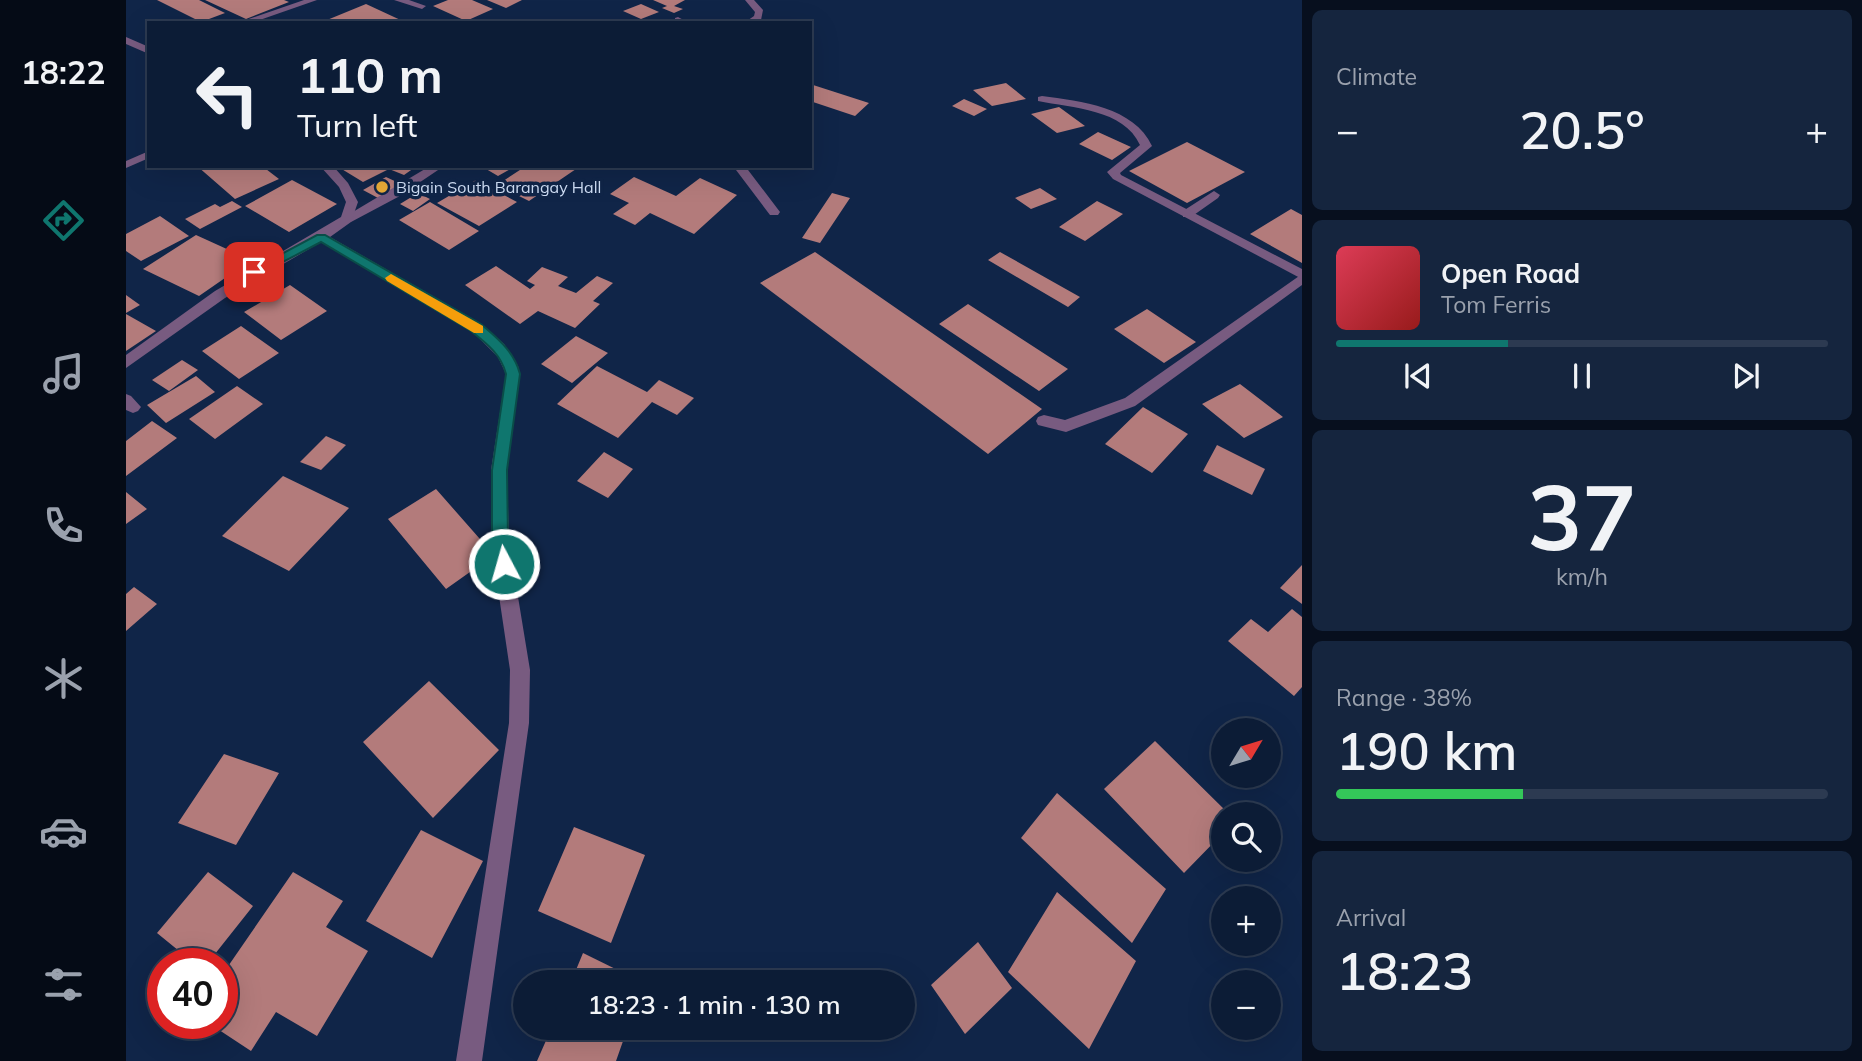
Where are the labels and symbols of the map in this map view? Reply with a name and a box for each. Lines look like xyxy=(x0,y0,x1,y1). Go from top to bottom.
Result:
place label: Bigain South Barangay Hall xyxy=(396,177,601,197)
marker: Bigain South Barangay Hall xyxy=(374,179,390,195)
pin xyxy=(224,242,284,302)
position arrow xyxy=(467,527,541,601)
north arrow xyxy=(1211,718,1281,788)
speed limit sign: 40 xyxy=(147,948,238,1039)

